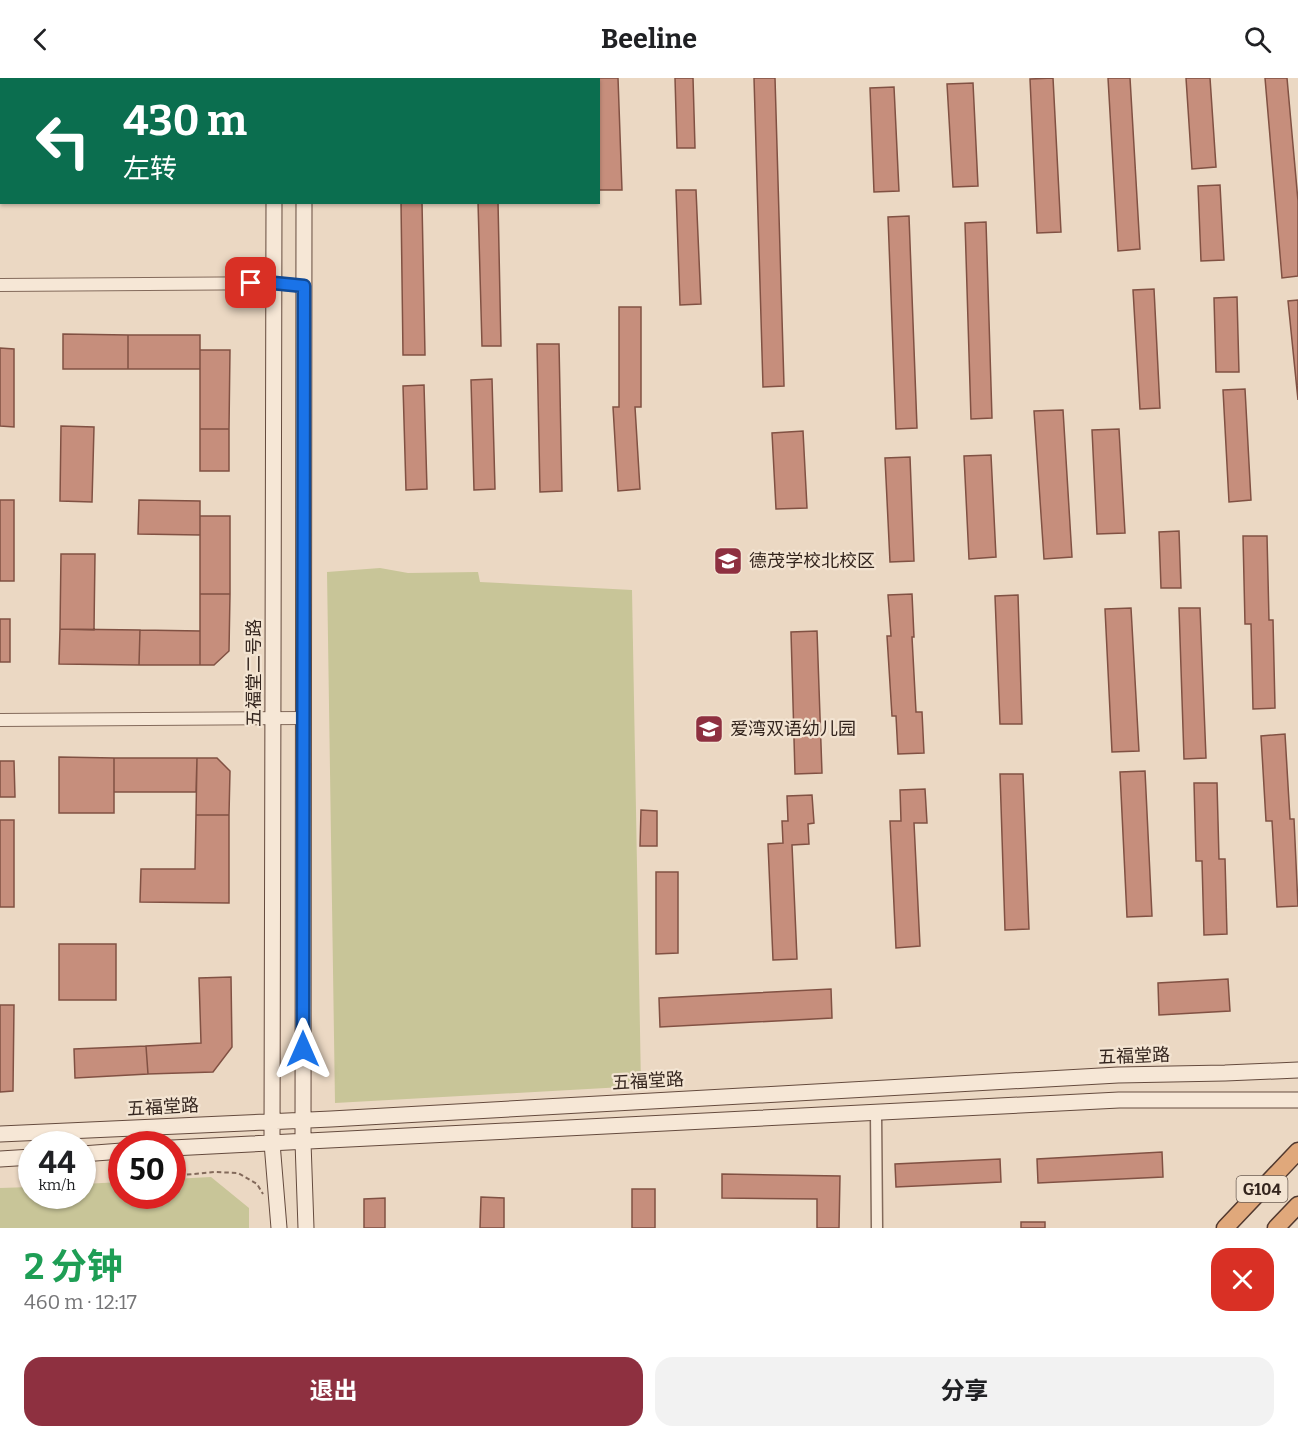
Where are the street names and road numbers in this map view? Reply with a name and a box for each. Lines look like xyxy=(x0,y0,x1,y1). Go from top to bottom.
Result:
street label: 五福堂二号路 xyxy=(243,619,265,727)
street label: 五福堂路 xyxy=(1098,1044,1170,1068)
street label: 五福堂路 xyxy=(611,1068,685,1094)
street label: 五福堂路 xyxy=(126,1094,200,1120)
road number: G104 xyxy=(1236,1176,1288,1202)

